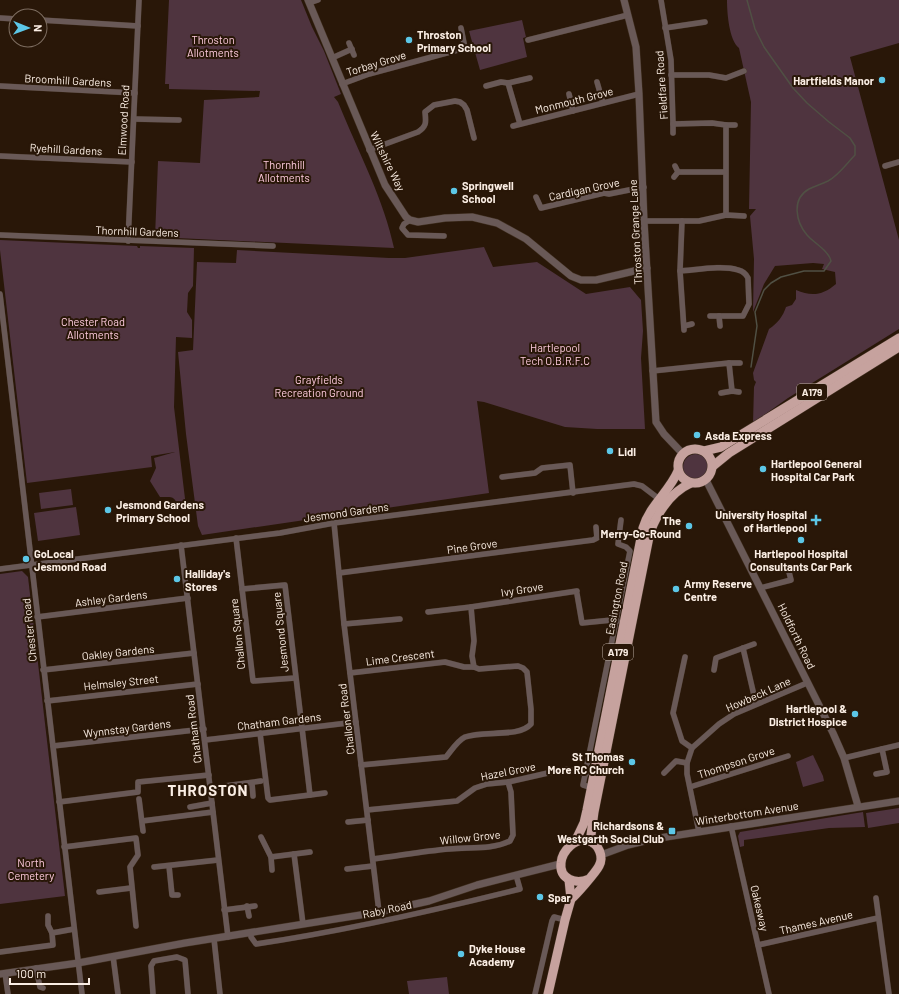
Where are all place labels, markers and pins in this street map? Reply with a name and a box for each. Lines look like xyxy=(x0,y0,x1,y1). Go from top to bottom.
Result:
place label: Throston Primary School xyxy=(417,28,491,54)
marker: Throston Primary School xyxy=(404,35,414,45)
place label: Hartfields Manor xyxy=(793,74,875,87)
marker: Hartfields Manor xyxy=(877,75,887,85)
place label: Springwell School xyxy=(462,179,514,205)
marker: Springwell School xyxy=(449,186,459,196)
place label: Asda Express xyxy=(705,429,772,442)
marker: Asda Express xyxy=(692,430,702,440)
place label: Lidl xyxy=(618,445,636,458)
marker: Lidl xyxy=(605,446,615,456)
place label: Hartlepool General Hospital Car Park xyxy=(771,457,862,483)
marker: Hartlepool General Hospital Car Park xyxy=(758,464,768,474)
place label: Jesmond Gardens Primary School xyxy=(116,498,204,524)
marker: Jesmond Gardens Primary School xyxy=(103,505,113,515)
place label: University Hospital of Hartlepool xyxy=(715,508,807,534)
place label: The Merry-Go-Round xyxy=(601,514,681,540)
marker: University Hospital of Hartlepool xyxy=(810,514,822,526)
marker: The Merry-Go-Round xyxy=(684,521,694,531)
marker: Hartlepool Hospital Consultants Car Park xyxy=(796,535,806,545)
place label: GoLocal Jesmond Road xyxy=(34,547,106,573)
place label: Hartlepool Hospital Consultants Car Park xyxy=(750,547,852,573)
marker: GoLocal Jesmond Road xyxy=(21,554,31,564)
place label: Halliday's Stores xyxy=(185,567,231,593)
marker: Halliday's Stores xyxy=(172,574,182,584)
place label: Army Reserve Centre xyxy=(684,577,752,603)
marker: Army Reserve Centre xyxy=(671,584,681,594)
place label: Hartlepool & District Hospice xyxy=(769,702,847,728)
marker: Hartlepool & District Hospice xyxy=(850,709,860,719)
place label: St Thomas More RC Church xyxy=(547,750,624,776)
marker: St Thomas More RC Church xyxy=(627,757,637,767)
place label: Richardsons & Westgarth Social Club xyxy=(557,819,664,845)
marker: Richardsons & Westgarth Social Club xyxy=(667,826,677,836)
place label: Spar xyxy=(548,891,572,904)
marker: Spar xyxy=(535,892,545,902)
place label: Dyke House Academy xyxy=(469,942,525,968)
marker: Dyke House Academy xyxy=(456,949,466,959)

